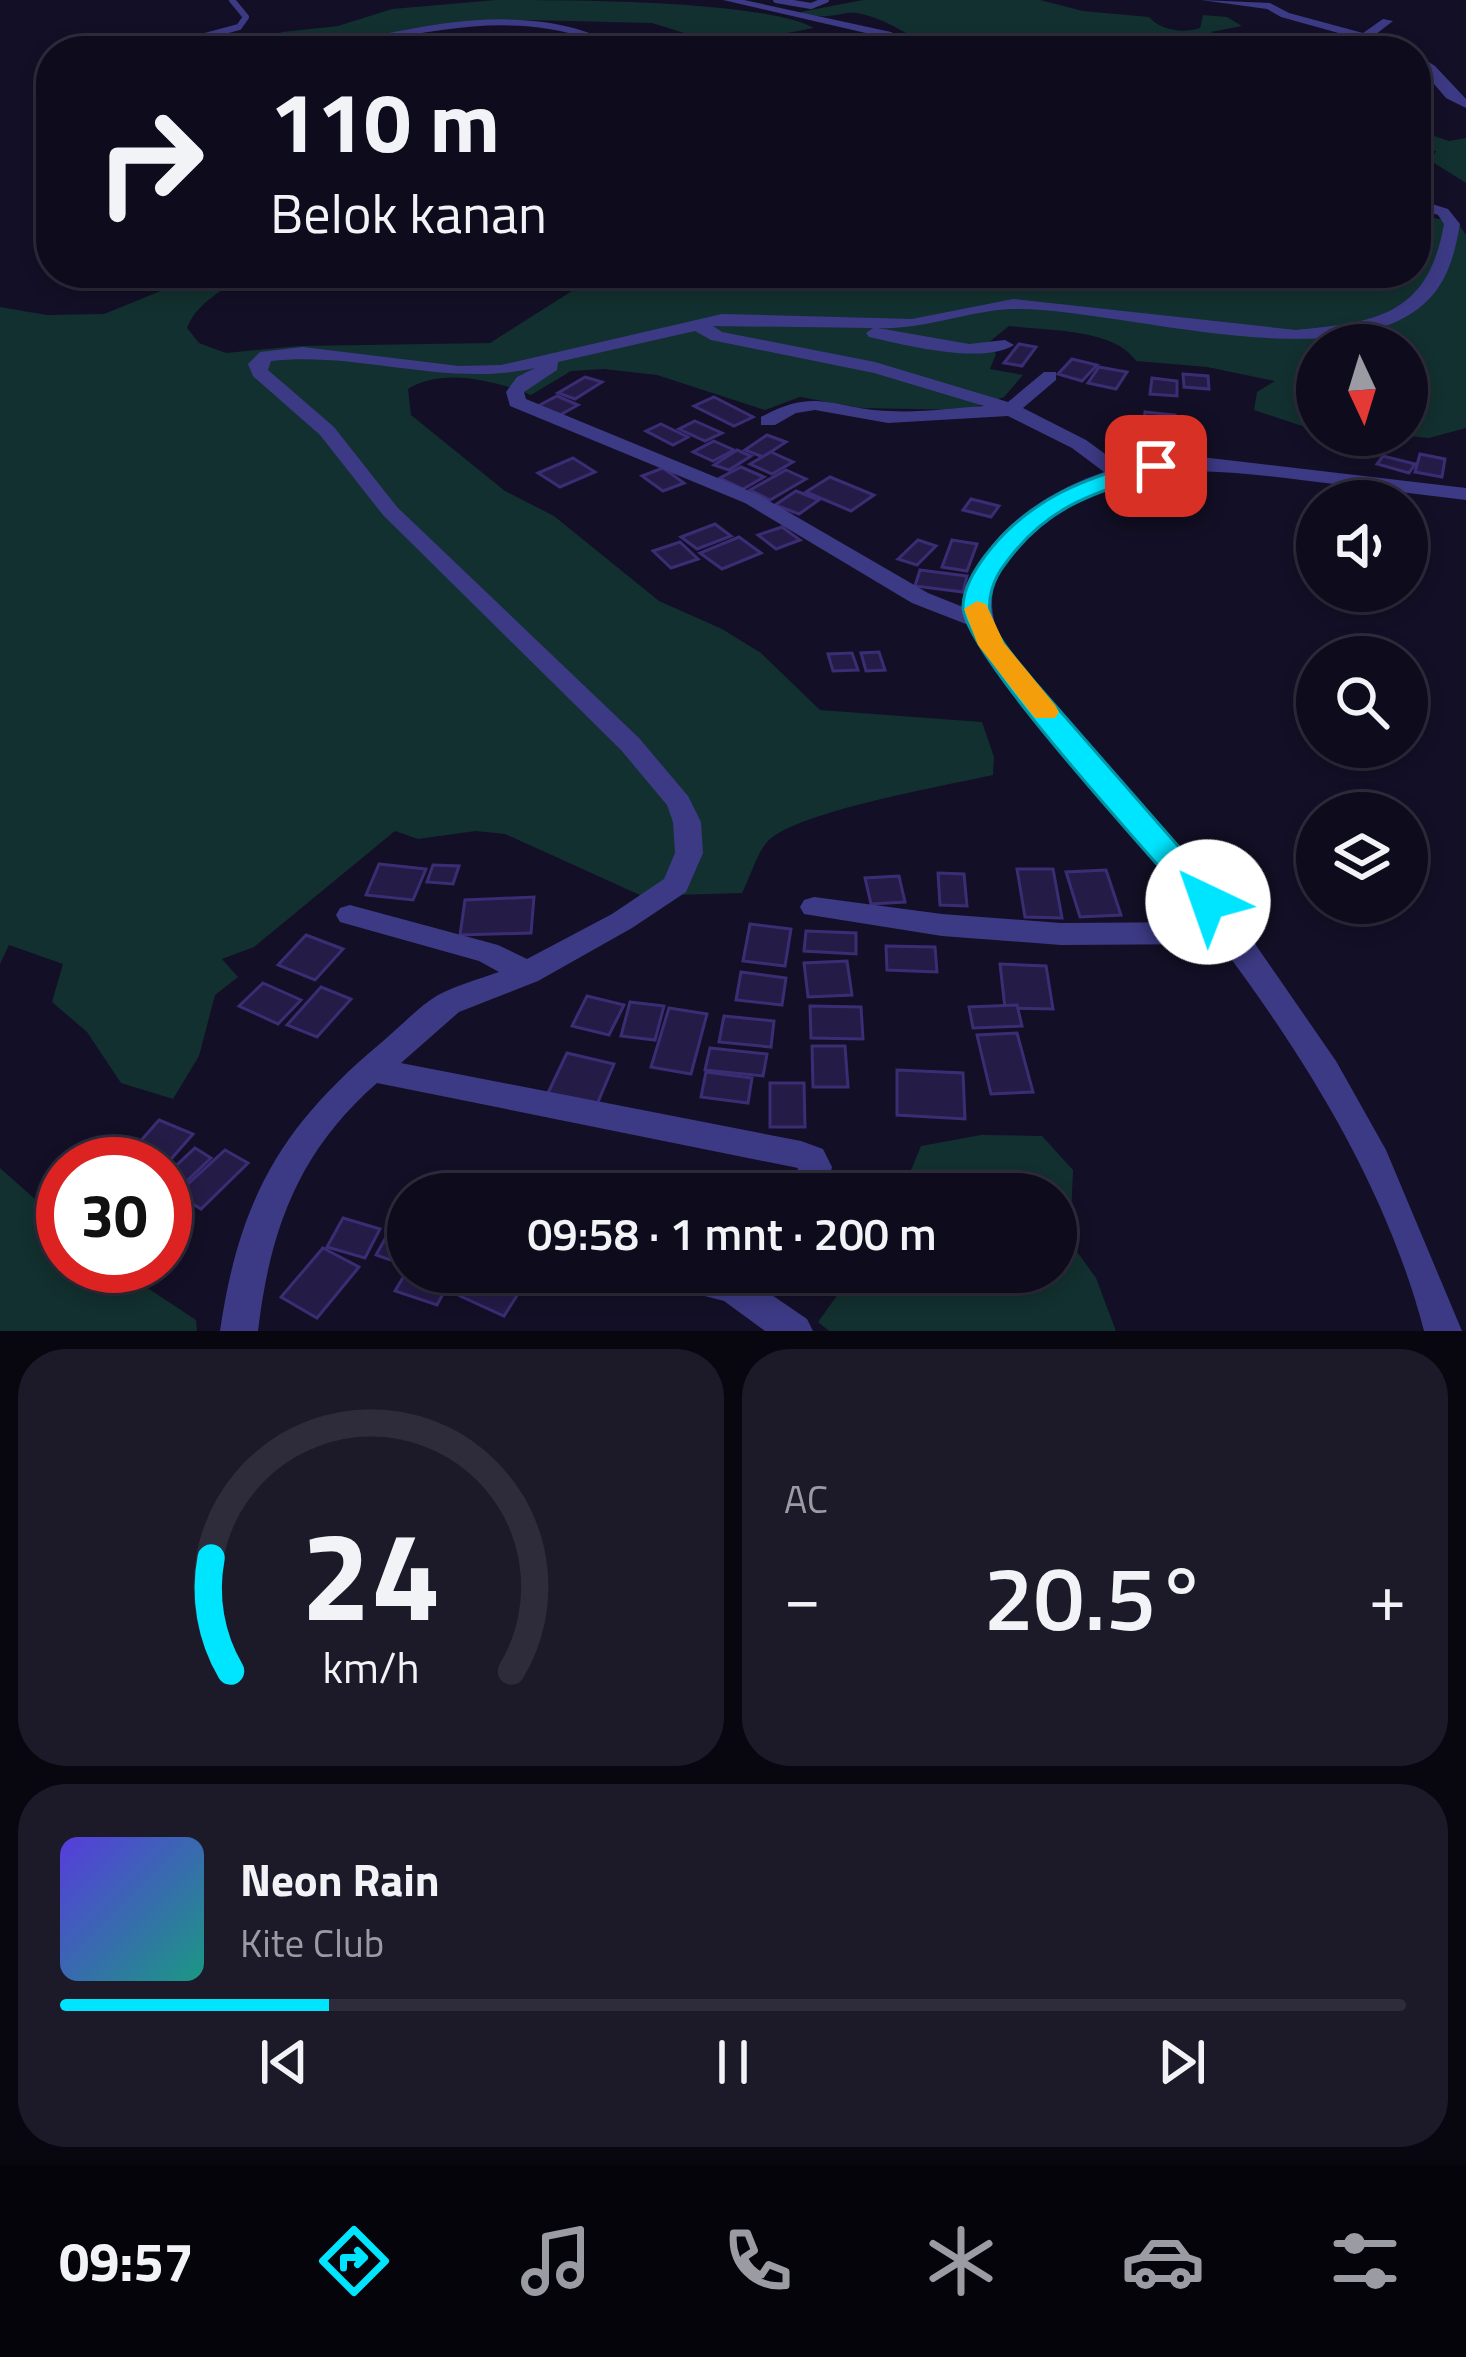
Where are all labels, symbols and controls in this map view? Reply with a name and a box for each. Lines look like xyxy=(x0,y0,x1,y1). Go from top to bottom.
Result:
text: 110 m xyxy=(270,57,500,185)
icon: right xyxy=(72,84,228,240)
text: Belok kanan xyxy=(270,172,547,254)
north arrow xyxy=(1296,324,1428,456)
map controls xyxy=(1296,324,1428,924)
pin xyxy=(1105,415,1207,517)
icon: arrive xyxy=(1123,433,1189,499)
button: sound xyxy=(1296,480,1428,612)
button: search xyxy=(1296,636,1428,768)
button: layers xyxy=(1296,792,1428,924)
position arrow xyxy=(1145,839,1271,965)
speed limit sign: 30 xyxy=(36,1137,192,1293)
text: 09:58 · 1 mnt · 200 m xyxy=(527,1199,937,1267)
text: AC xyxy=(784,1469,828,1528)
text: 24 xyxy=(301,1479,441,1668)
text: 20.5° xyxy=(983,1528,1207,1665)
text: − xyxy=(784,1546,821,1647)
text: + xyxy=(1369,1546,1406,1647)
text: km/h xyxy=(322,1633,420,1699)
text: Neon Rain xyxy=(240,1845,440,1913)
text: Kite Club xyxy=(240,1913,384,1972)
icon: previous xyxy=(251,2029,317,2095)
icon: pause xyxy=(700,2029,766,2095)
icon: next xyxy=(1149,2029,1215,2095)
icon: directions xyxy=(312,2219,396,2303)
icon: music xyxy=(514,2219,598,2303)
icon: phone xyxy=(716,2219,800,2303)
icon: climate xyxy=(919,2219,1003,2303)
icon: car xyxy=(1121,2219,1205,2303)
icon: filters xyxy=(1323,2219,1407,2303)
text: 09:57 xyxy=(59,2220,194,2302)

